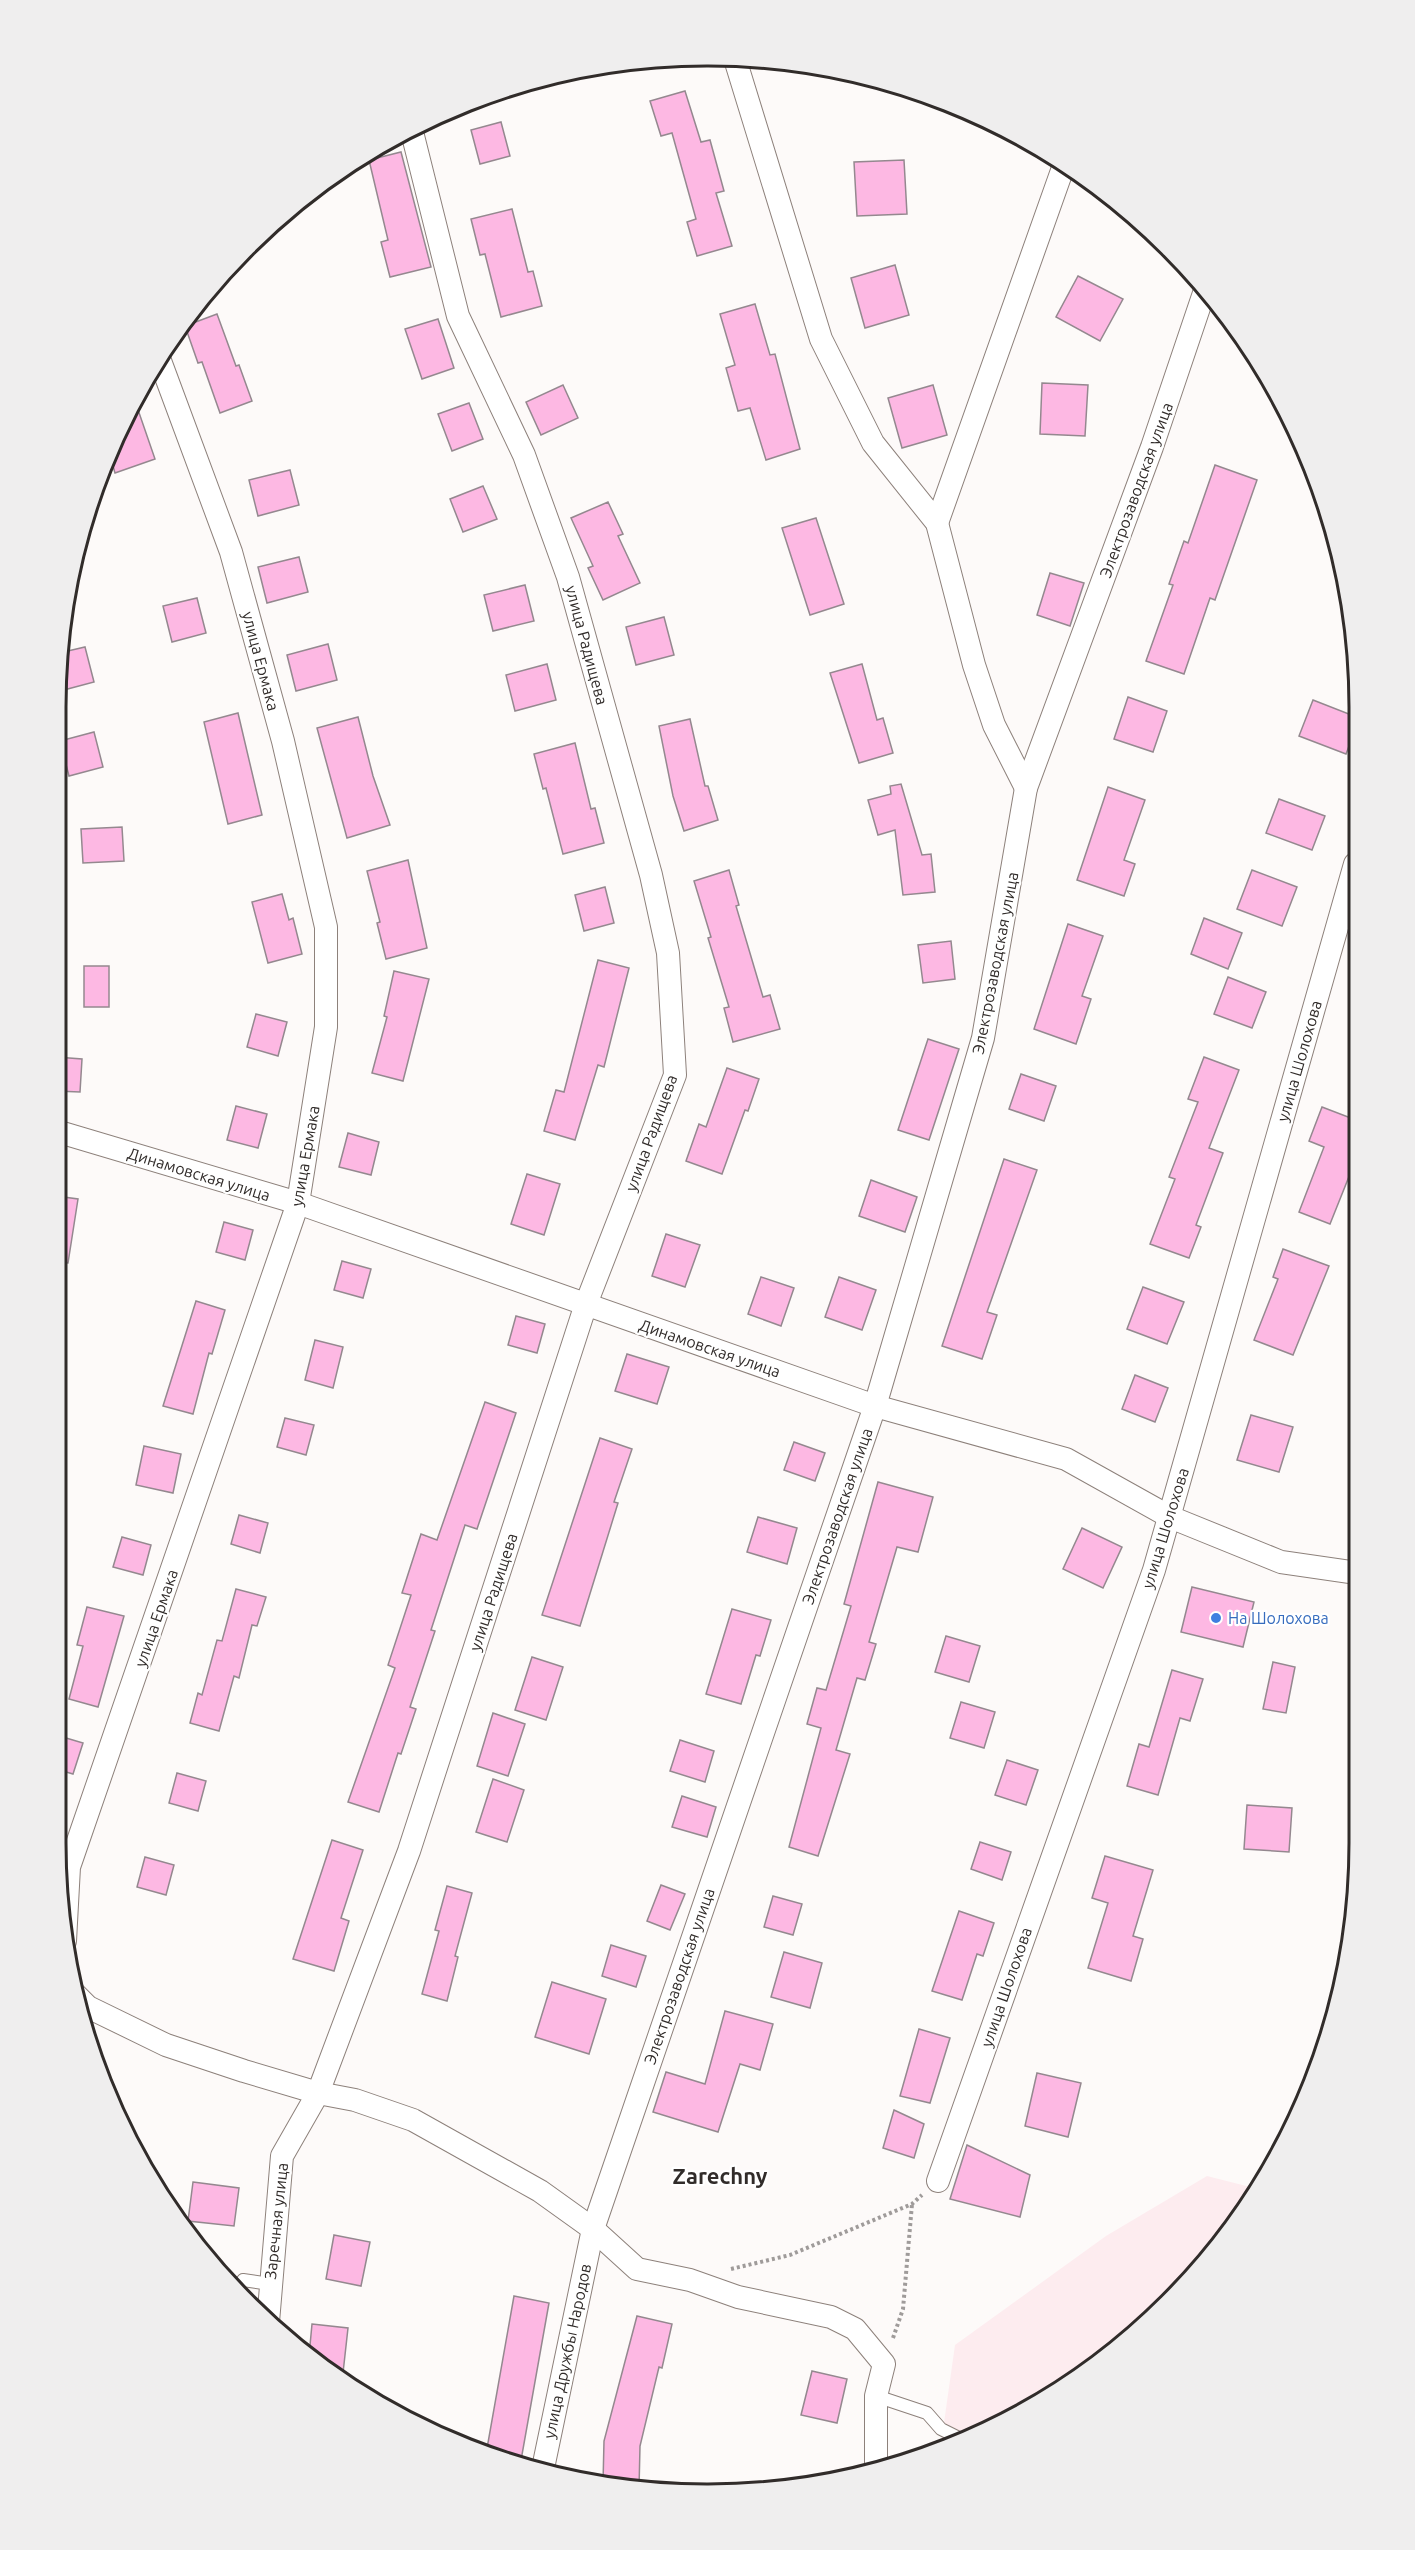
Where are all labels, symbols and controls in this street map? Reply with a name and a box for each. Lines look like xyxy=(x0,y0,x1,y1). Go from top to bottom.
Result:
street label: Электрозаводская улица xyxy=(1096,400,1176,580)
street label: улица Радищева xyxy=(562,583,612,707)
street label: улица Ермака xyxy=(239,609,283,713)
street label: Электрозаводская улица xyxy=(968,870,1022,1056)
street label: улица Шолохова xyxy=(1273,998,1325,1124)
street label: улица Радищева xyxy=(622,1072,680,1194)
street label: улица Ермака xyxy=(287,1104,323,1208)
street label: Динамовская улица xyxy=(126,1144,272,1204)
street label: Динамовская улица xyxy=(637,1315,783,1381)
street label: Электрозаводская улица xyxy=(798,1426,876,1606)
street label: улица Шолохова xyxy=(1138,1465,1192,1591)
street label: улица Радищева xyxy=(465,1531,521,1653)
street label: улица Ермака xyxy=(131,1567,181,1669)
place label: На Шолохова xyxy=(1228,1609,1329,1627)
marker: На Шолохова xyxy=(1209,1611,1223,1625)
street label: Электрозаводская улица xyxy=(640,1886,718,2066)
street label: улица Шолохова xyxy=(977,1925,1035,2049)
street label: Заречная улица xyxy=(261,2162,291,2280)
district label: Zarechny xyxy=(673,2163,768,2188)
street label: улица Дружбы Народов xyxy=(540,2262,594,2440)

